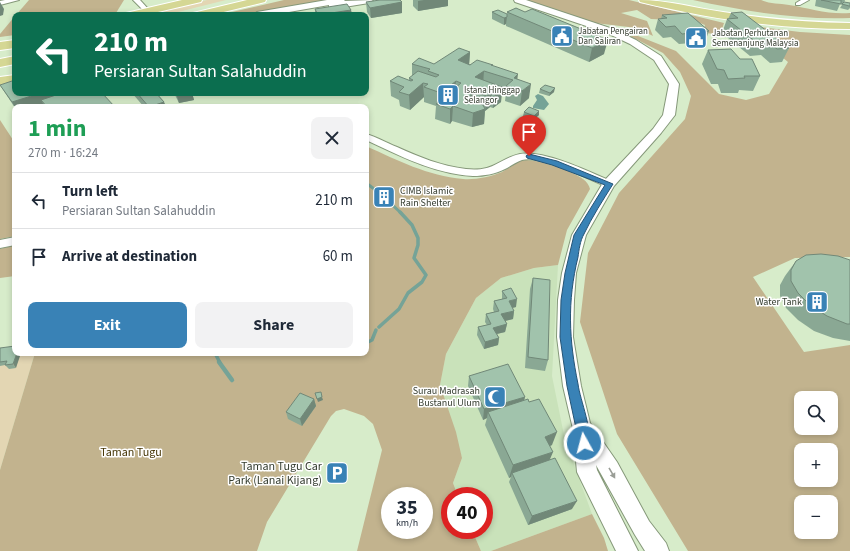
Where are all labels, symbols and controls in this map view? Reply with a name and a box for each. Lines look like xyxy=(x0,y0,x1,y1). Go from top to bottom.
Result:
text: 210 m xyxy=(94,22,168,62)
public building icon: Jabatan Pengairan Dan Saliran xyxy=(549,23,575,49)
place label: Jabatan Pengairan Dan Saliran xyxy=(578,25,648,48)
public building icon: Jabatan Perhutanan Semenanjung Malaysia xyxy=(683,25,709,51)
place label: Jabatan Perhutanan Semenanjung Malaysia xyxy=(712,27,799,50)
icon: left xyxy=(28,28,80,80)
text: Persiaran Sultan Salahuddin xyxy=(94,59,307,84)
building icon: Istana Hinggap Selangor xyxy=(435,82,461,108)
place label: Istana Hinggap Selangor xyxy=(464,84,520,107)
text: 1 min xyxy=(28,111,86,146)
pin xyxy=(512,115,546,156)
button: close xyxy=(311,117,353,159)
icon: arrive xyxy=(518,121,540,143)
text: 270 m · 16:24 xyxy=(28,144,98,162)
text: Turn left xyxy=(62,181,118,202)
building icon: CIMB Islamic Rain Shelter xyxy=(371,184,397,210)
place label: CIMB Islamic Rain Shelter xyxy=(400,184,454,210)
icon: left xyxy=(28,190,50,212)
text: 210 m xyxy=(315,190,353,211)
text: Persiaran Sultan Salahuddin xyxy=(62,202,216,220)
icon: arrive xyxy=(28,246,50,268)
text: Arrive at destination xyxy=(62,246,197,267)
text: 60 m xyxy=(323,246,353,267)
building icon: Water Tank xyxy=(804,289,830,315)
place label: Water Tank xyxy=(756,295,802,309)
button: Exit xyxy=(28,302,187,348)
button: Share xyxy=(195,302,353,348)
place label: Surau Madrasah Bustanul Ulum xyxy=(413,384,480,410)
mosque icon: Surau Madrasah Bustanul Ulum xyxy=(482,384,508,410)
map controls xyxy=(794,391,838,539)
button: search xyxy=(794,391,838,435)
position arrow xyxy=(563,422,605,464)
button: + xyxy=(794,443,838,487)
park label: Taman Tugu xyxy=(100,444,162,461)
place label: Taman Tugu Car Park (Lanai Kijang) xyxy=(228,458,323,489)
parking icon: Taman Tugu Car Park (Lanai Kijang) xyxy=(324,460,350,486)
one-way arrow xyxy=(608,467,615,479)
speed limit sign: 40 xyxy=(441,487,493,539)
text: 35 xyxy=(396,494,418,522)
button: − xyxy=(794,495,838,539)
text: km/h xyxy=(396,516,418,530)

